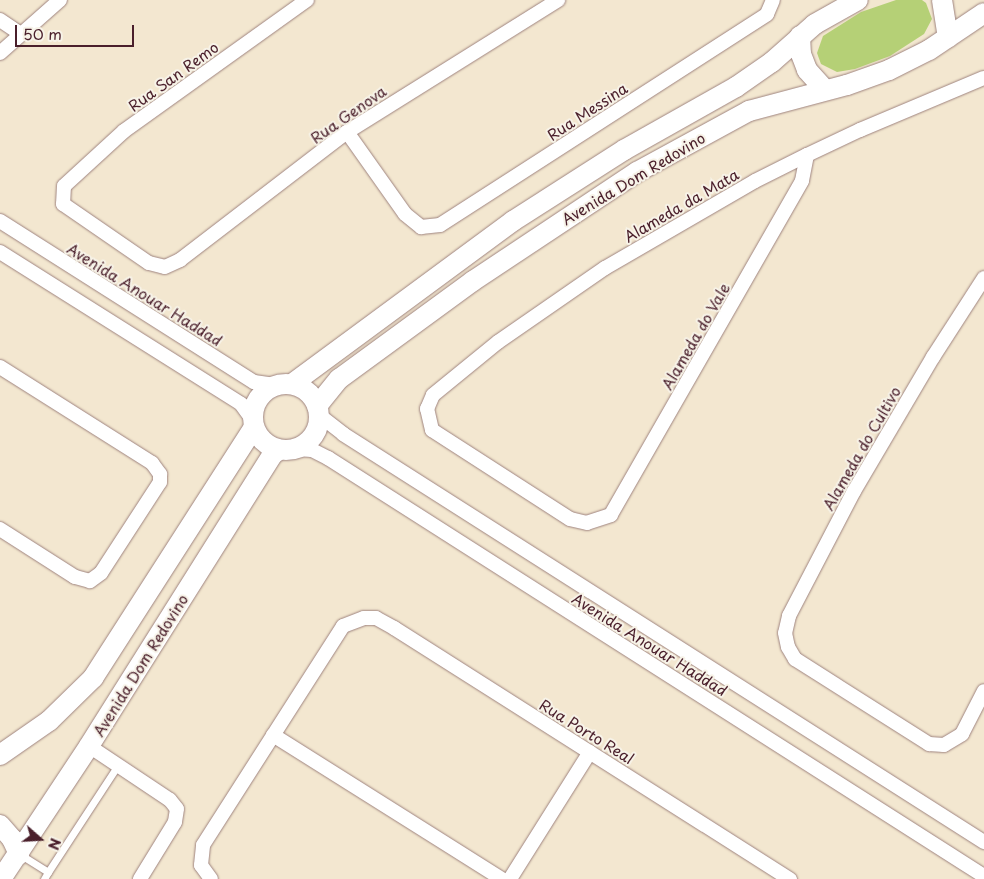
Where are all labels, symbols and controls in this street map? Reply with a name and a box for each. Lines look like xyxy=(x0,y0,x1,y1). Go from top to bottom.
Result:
scale bar xyxy=(18,15,136,47)
text: 50 m xyxy=(23,22,62,45)
street label: Rua San Remo xyxy=(125,38,221,114)
street label: Rua Messina xyxy=(543,78,631,144)
street label: Rua Genova xyxy=(307,81,389,147)
street label: Avenida Dom Redovino xyxy=(558,128,708,228)
street label: Alameda da Mata xyxy=(620,165,742,245)
street label: Avenida Anouar Haddad xyxy=(65,239,225,349)
street label: Alameda do Vale xyxy=(657,279,733,393)
street label: Alameda do Cultivo xyxy=(818,383,904,513)
street label: Avenida Anouar Haddad xyxy=(570,589,730,699)
street label: Avenida Dom Redovino xyxy=(89,590,191,740)
street label: Rua Porto Real xyxy=(536,695,638,767)
north arrow xyxy=(15,814,65,864)
text: N xyxy=(43,835,66,853)

